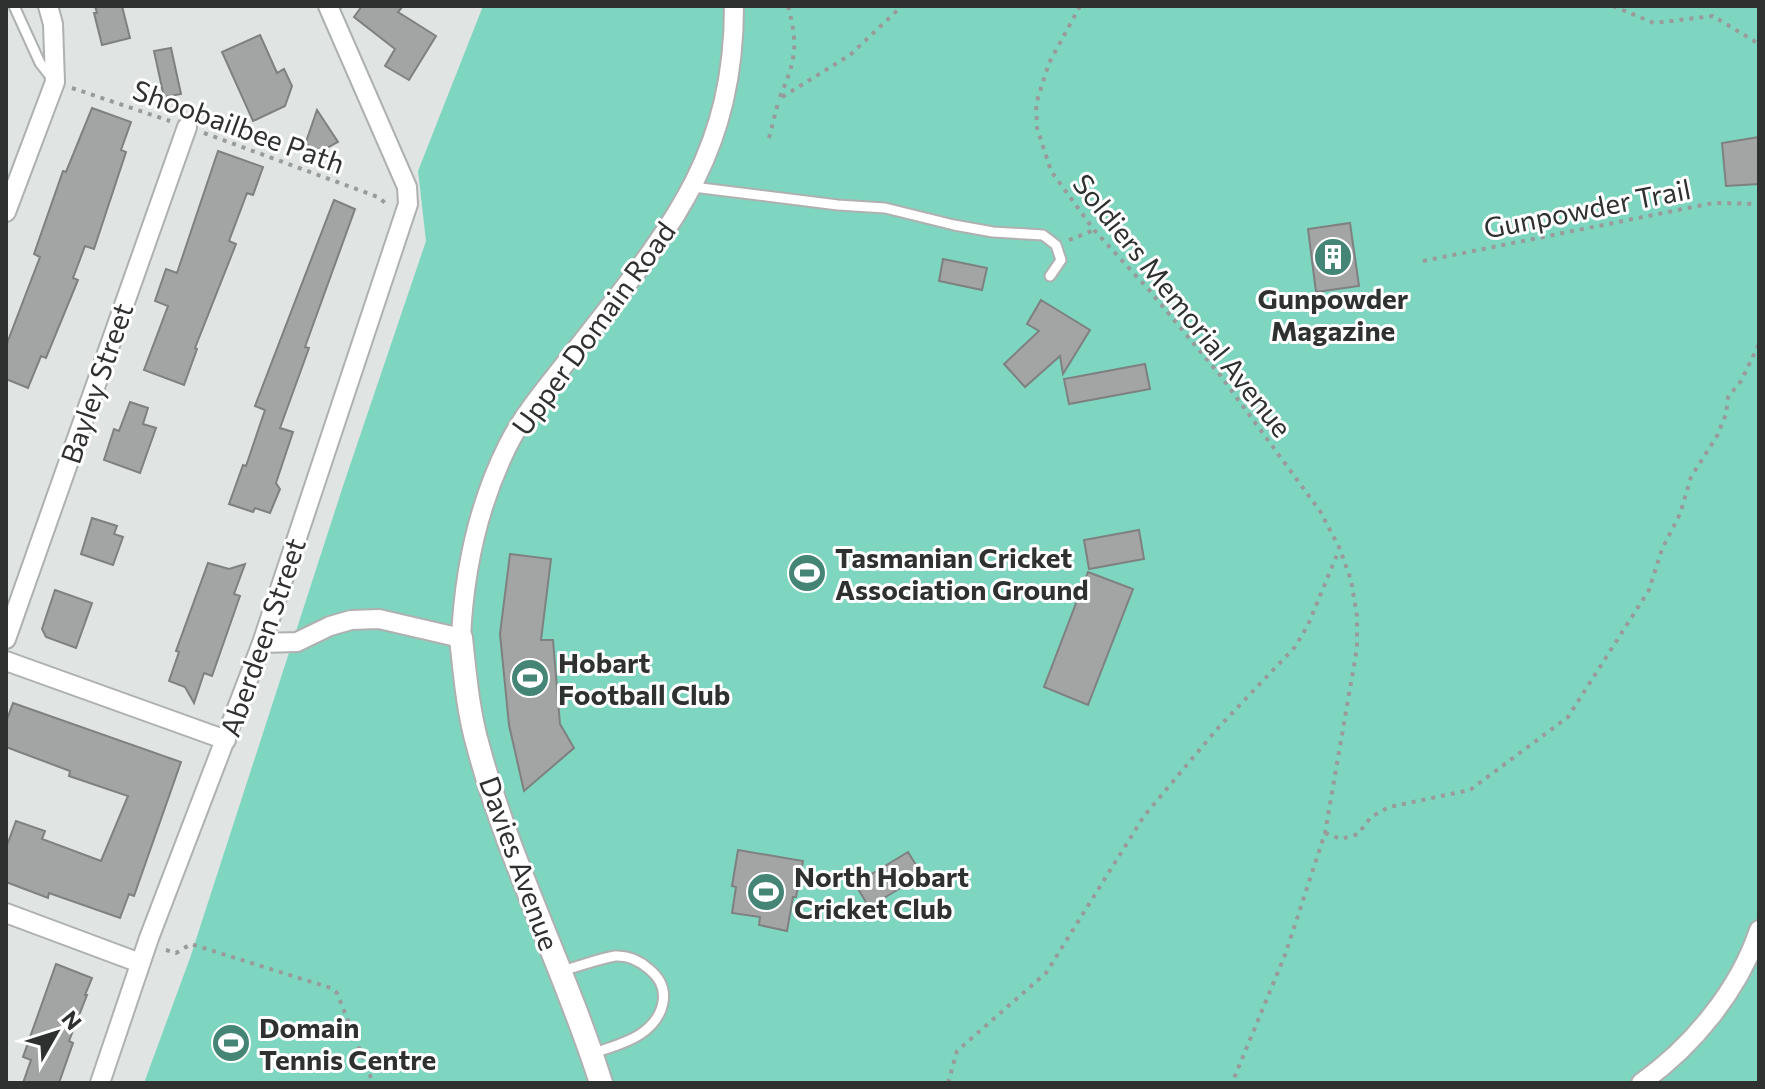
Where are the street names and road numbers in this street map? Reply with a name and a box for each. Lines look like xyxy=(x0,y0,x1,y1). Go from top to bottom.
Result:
street label: Shoobailbee Path xyxy=(129,72,349,180)
street label: Soldiers Memorial Avenue xyxy=(1066,167,1300,443)
street label: Gunpowder Trail xyxy=(1481,171,1693,245)
street label: Upper Domain Road xyxy=(504,215,682,441)
street label: Bayley Street xyxy=(53,298,139,468)
street label: Aberdeen Street xyxy=(212,533,312,741)
street label: Davies Avenue xyxy=(473,771,567,955)

